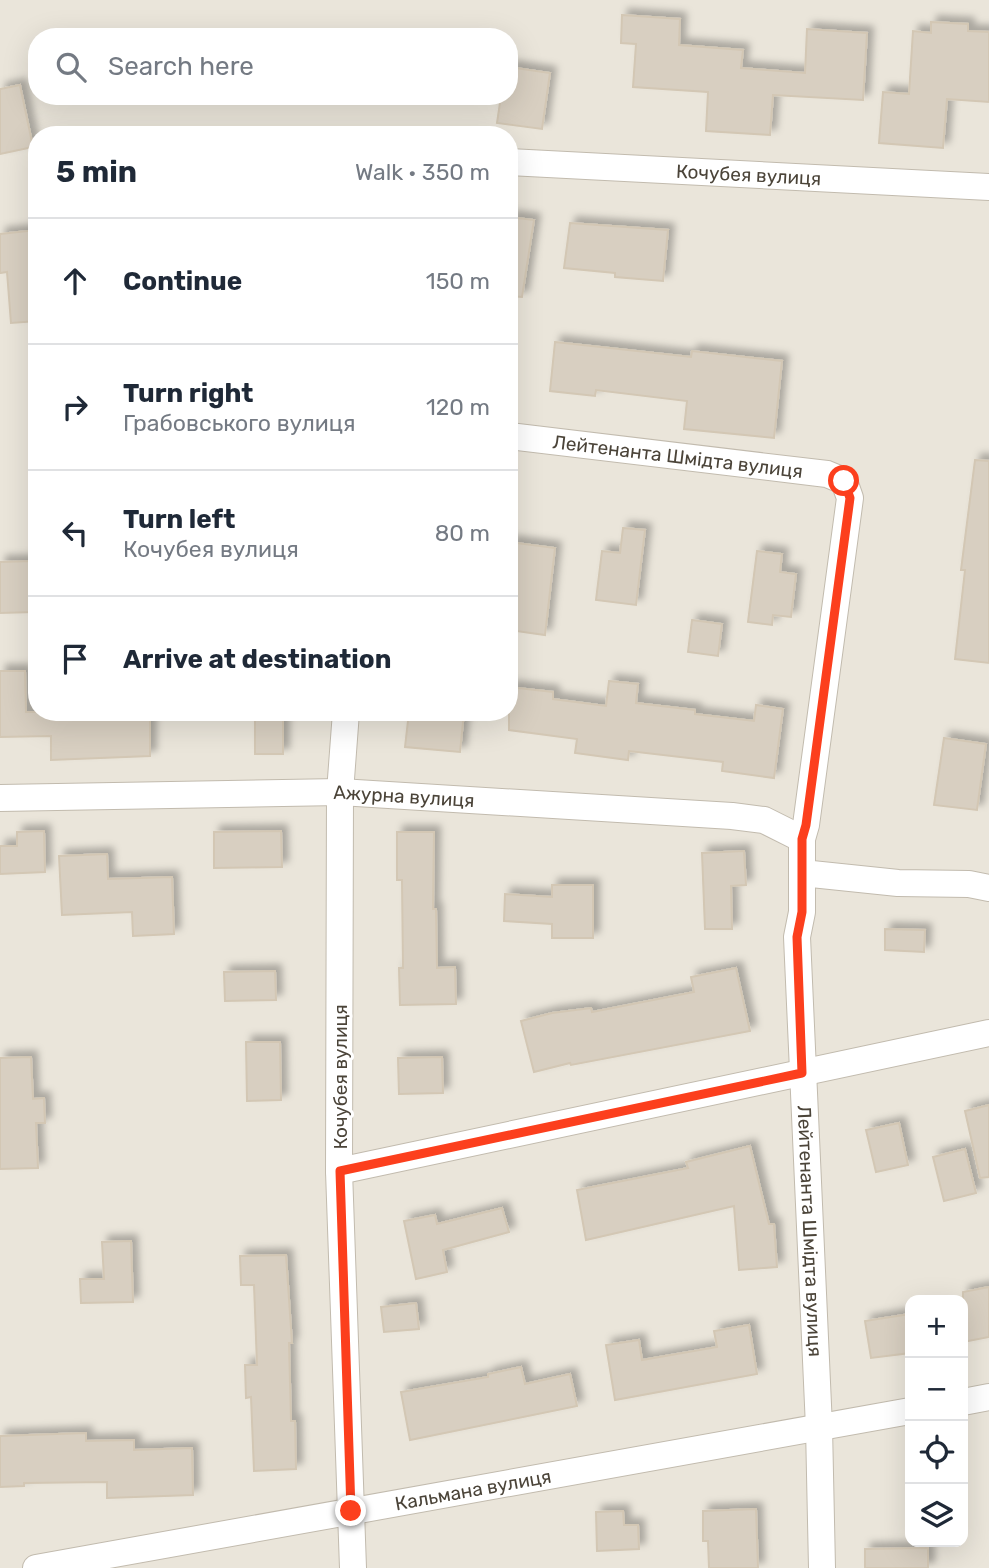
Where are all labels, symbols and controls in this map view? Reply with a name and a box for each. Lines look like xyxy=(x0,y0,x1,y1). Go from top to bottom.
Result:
search box xyxy=(28,28,518,105)
icon: search xyxy=(52,48,90,86)
text: Search here xyxy=(108,51,254,82)
text: 5 min xyxy=(56,154,137,190)
text: Walk · 350 m xyxy=(355,158,490,186)
street label: Кочубея вулиця xyxy=(675,160,822,190)
icon: ahead xyxy=(56,262,94,300)
text: Continue xyxy=(123,266,242,297)
text: 150 m xyxy=(426,267,490,295)
text: Turn right xyxy=(123,378,253,409)
icon: right xyxy=(56,388,94,426)
text: 120 m xyxy=(426,393,490,421)
text: Грабовського вулиця xyxy=(123,409,356,437)
street label: Лейтенанта Шмідта вулиця xyxy=(551,430,804,483)
route start xyxy=(828,465,859,496)
text: Turn left xyxy=(123,504,235,535)
icon: left xyxy=(56,514,94,552)
text: 80 m xyxy=(435,519,490,547)
text: Кочубея вулиця xyxy=(123,535,299,563)
icon: arrive xyxy=(56,640,94,678)
text: Arrive at destination xyxy=(123,644,391,675)
street label: Ажурна вулиця xyxy=(333,781,475,812)
street label: Кочубея вулиця xyxy=(329,1004,352,1150)
street label: Лейтенанта Шмідта вулиця xyxy=(793,1105,827,1357)
map controls xyxy=(905,1295,968,1547)
button: + xyxy=(905,1295,968,1358)
button: − xyxy=(905,1358,968,1421)
button: locate xyxy=(905,1421,968,1484)
street label: Кальмана вулиця xyxy=(393,1465,553,1515)
button: layers xyxy=(905,1484,968,1547)
route end xyxy=(335,1495,366,1526)

